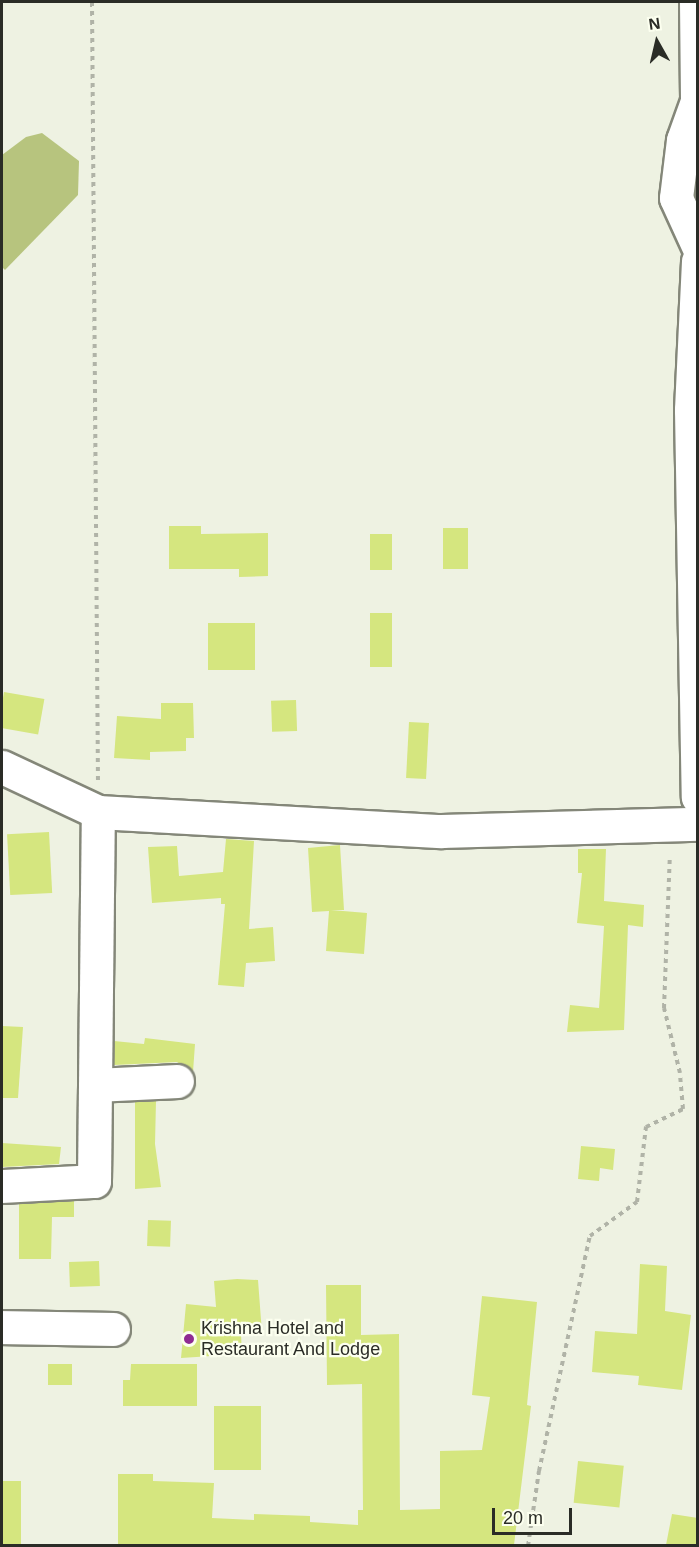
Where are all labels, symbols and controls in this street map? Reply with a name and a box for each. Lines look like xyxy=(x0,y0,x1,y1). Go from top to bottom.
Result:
north arrow xyxy=(627,12,687,72)
text: N xyxy=(648,14,661,33)
place label: Krishna Hotel and Restaurant And Lodge xyxy=(201,1318,381,1360)
marker: Krishna Hotel and Restaurant And Lodge xyxy=(182,1332,196,1346)
scale bar xyxy=(495,1496,574,1534)
text: 20 m xyxy=(503,1508,543,1528)

